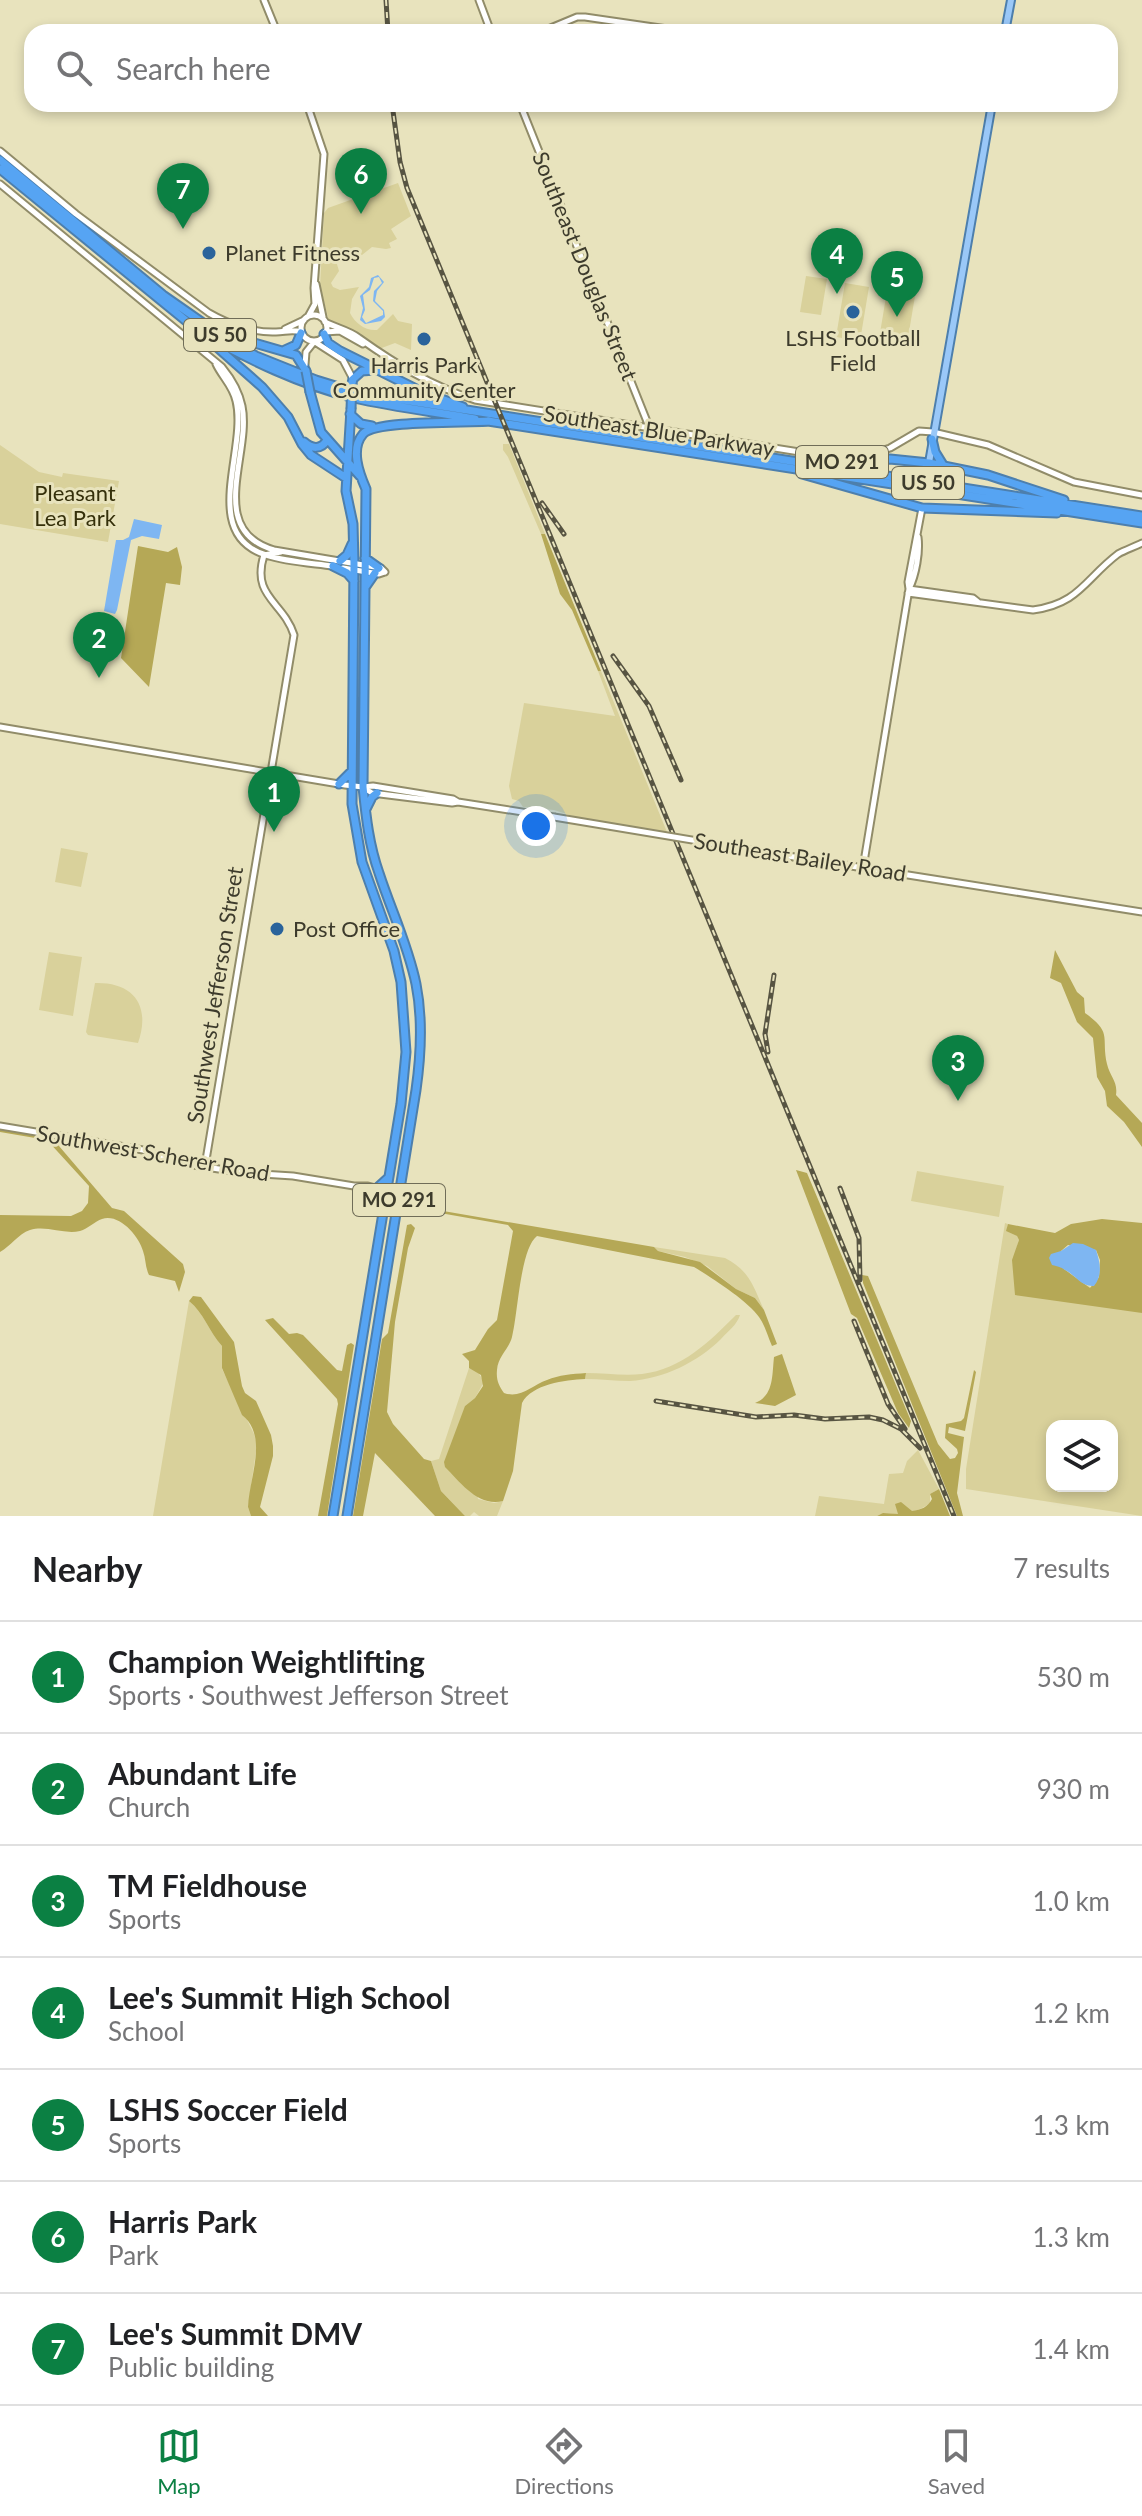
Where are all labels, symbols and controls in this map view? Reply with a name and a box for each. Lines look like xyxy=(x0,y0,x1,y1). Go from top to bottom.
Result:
search box xyxy=(24,24,1118,112)
icon: search xyxy=(52,46,96,90)
text: Search here xyxy=(116,50,271,86)
street label: Southeast Douglas Street xyxy=(527,147,644,384)
pin: 6 xyxy=(335,148,387,214)
pin: 7 xyxy=(157,163,209,229)
pin: 4 xyxy=(811,228,863,294)
place label: Planet Fitness xyxy=(225,239,360,266)
marker: Planet Fitness xyxy=(200,244,218,262)
pin: 5 xyxy=(871,251,923,317)
marker: LSHS Football Field xyxy=(844,303,862,321)
road number: US 50 xyxy=(184,319,256,351)
place label: LSHS Football Field xyxy=(785,324,921,376)
marker: Harris Park Community Center xyxy=(415,330,433,348)
place label: Harris Park Community Center xyxy=(333,351,515,403)
street label: Southeast Blue Parkway xyxy=(542,399,777,462)
road number: MO 291 xyxy=(796,446,888,478)
road number: US 50 xyxy=(892,467,964,499)
park label: Pleasant Lea Park xyxy=(34,479,117,531)
pin: 2 xyxy=(73,612,125,678)
pin: 1 xyxy=(248,766,300,832)
your location xyxy=(516,806,556,846)
street label: Southeast Bailey Road xyxy=(692,826,908,887)
street label: Southwest Jefferson Street xyxy=(181,864,248,1125)
place label: Post Office xyxy=(293,915,400,942)
marker: Post Office xyxy=(268,920,286,938)
pin: 3 xyxy=(932,1035,984,1101)
street label: Southwest Scherer Road xyxy=(35,1119,272,1186)
road number: MO 291 xyxy=(353,1184,445,1216)
map controls xyxy=(1046,1420,1118,1492)
button: layers xyxy=(1046,1420,1118,1492)
text: Nearby xyxy=(32,1548,143,1589)
text: 7 results xyxy=(1013,1552,1110,1584)
text: Champion Weightlifting xyxy=(108,1643,425,1679)
text: 1 xyxy=(50,1661,66,1693)
text: 530 m xyxy=(1037,1661,1110,1693)
text: Sports · Southwest Jefferson Street xyxy=(108,1679,508,1711)
text: Abundant Life xyxy=(108,1755,297,1791)
text: 2 xyxy=(50,1773,66,1805)
text: 930 m xyxy=(1037,1773,1110,1805)
text: Church xyxy=(108,1791,190,1823)
text: TM Fieldhouse xyxy=(108,1867,307,1903)
text: 3 xyxy=(50,1885,66,1917)
text: 1.0 km xyxy=(1032,1885,1110,1917)
text: Sports xyxy=(108,1903,181,1935)
text: Lee's Summit High School xyxy=(108,1979,450,2015)
text: 4 xyxy=(50,1997,66,2029)
text: 1.2 km xyxy=(1032,1997,1110,2029)
text: School xyxy=(108,2015,185,2047)
text: LSHS Soccer Field xyxy=(108,2091,348,2127)
text: 5 xyxy=(50,2109,66,2141)
text: 1.3 km xyxy=(1032,2109,1110,2141)
text: Sports xyxy=(108,2127,181,2159)
text: Harris Park xyxy=(108,2203,257,2239)
text: 6 xyxy=(50,2221,66,2253)
text: 1.3 km xyxy=(1032,2221,1110,2253)
text: Park xyxy=(108,2239,159,2271)
text: Lee's Summit DMV xyxy=(108,2315,362,2351)
text: 7 xyxy=(50,2333,66,2365)
text: 1.4 km xyxy=(1032,2333,1110,2365)
text: Public building xyxy=(108,2351,274,2383)
tab: Map xyxy=(157,2424,201,2499)
tab: Directions xyxy=(515,2424,614,2499)
tab: Saved xyxy=(928,2424,985,2499)

